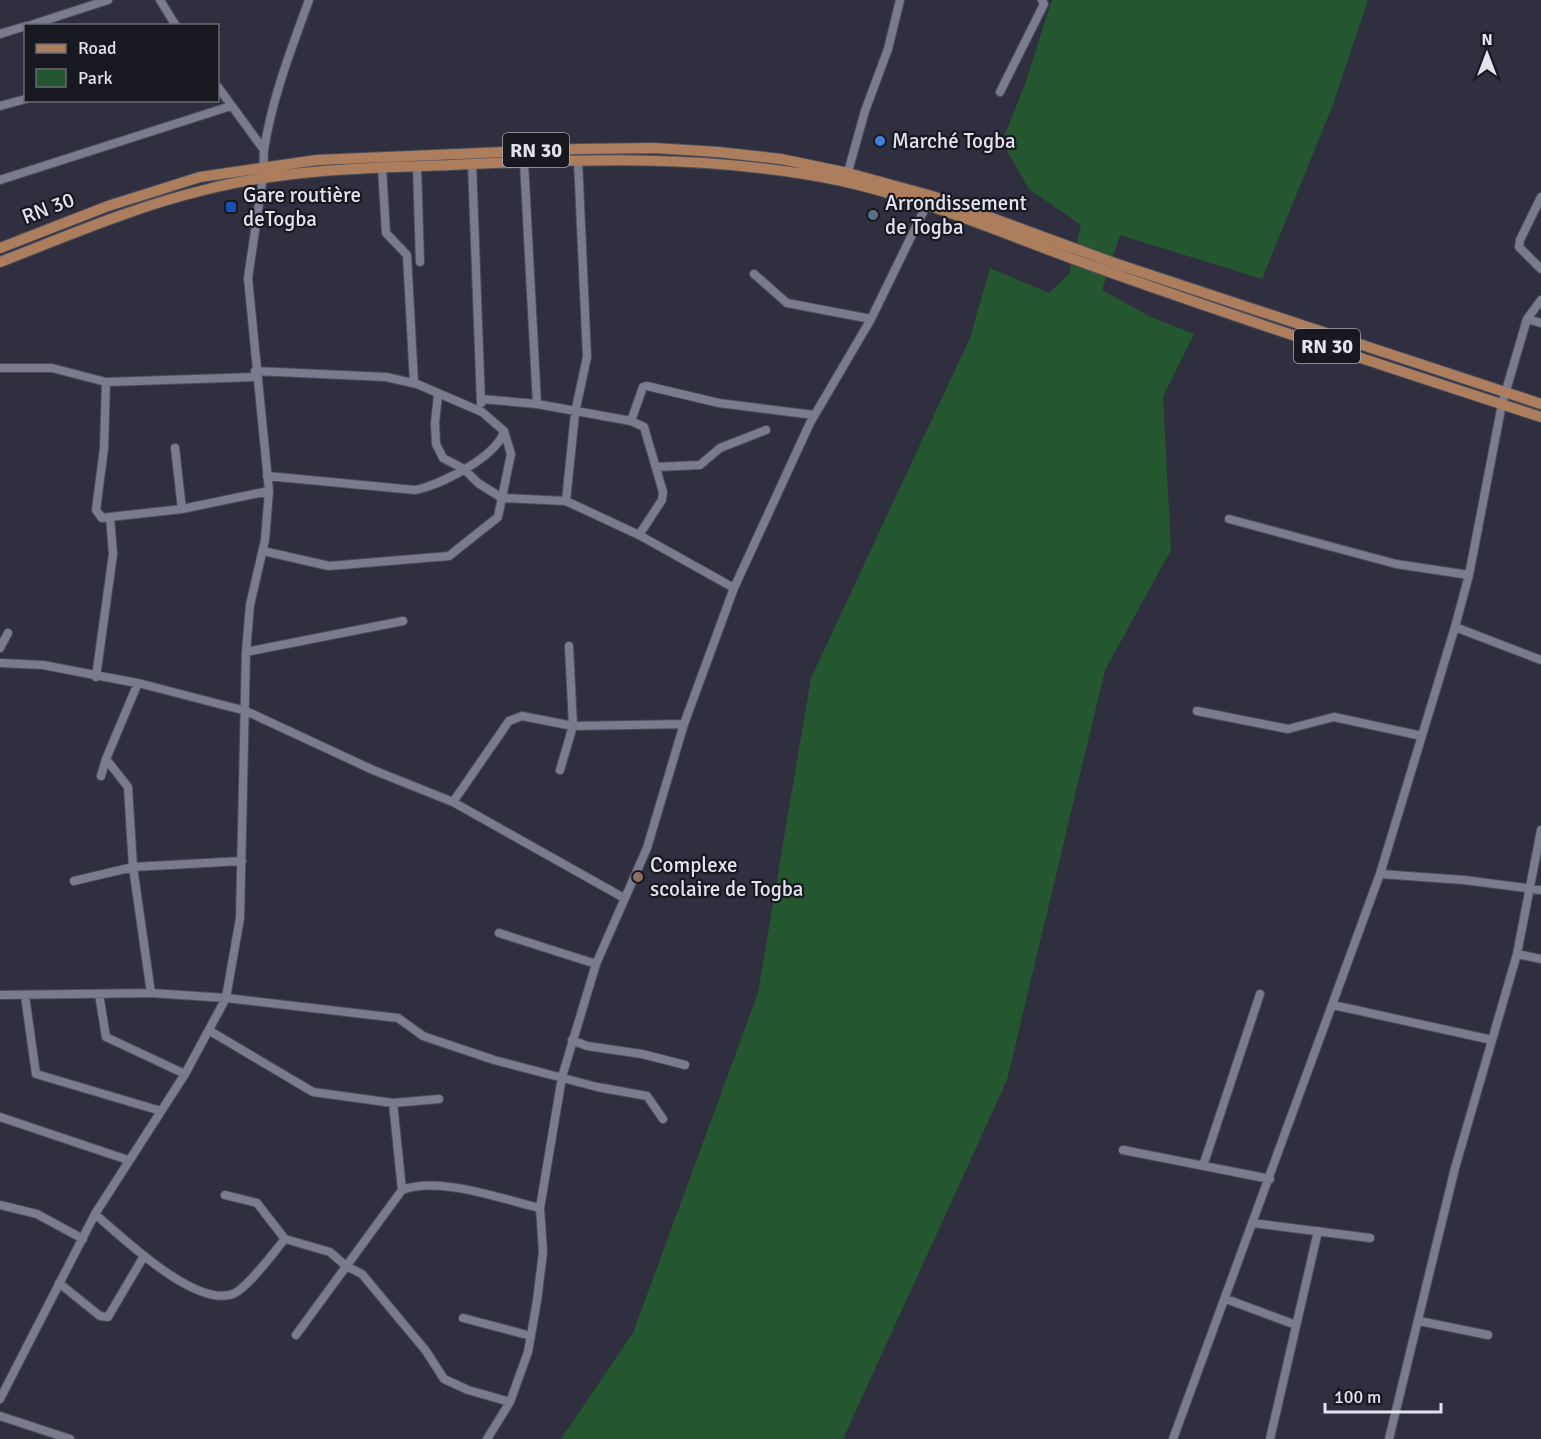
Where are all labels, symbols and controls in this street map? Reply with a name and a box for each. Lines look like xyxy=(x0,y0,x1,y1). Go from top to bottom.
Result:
legend xyxy=(24,24,219,102)
north arrow xyxy=(1457,24,1517,84)
text: N xyxy=(1481,30,1493,50)
text: Road xyxy=(78,37,117,59)
text: Park xyxy=(78,67,113,89)
place label: Marché Togba xyxy=(892,128,1016,154)
road number: RN 30 xyxy=(503,133,569,167)
marker: Marché Togba xyxy=(873,134,887,148)
place label: Gare routière deTogba xyxy=(243,182,361,232)
street label: RN 30 xyxy=(18,186,78,230)
place label: Arrondissement de Togba xyxy=(885,190,1027,240)
marker: Gare routière deTogba xyxy=(224,200,238,214)
marker: Arrondissement de Togba xyxy=(866,208,880,222)
road number: RN 30 xyxy=(1294,329,1360,363)
place label: Complexe scolaire de Togba xyxy=(650,852,804,902)
marker: Complexe scolaire de Togba xyxy=(631,870,645,884)
scale bar xyxy=(1325,1376,1440,1414)
text: 100 m xyxy=(1334,1386,1381,1408)

